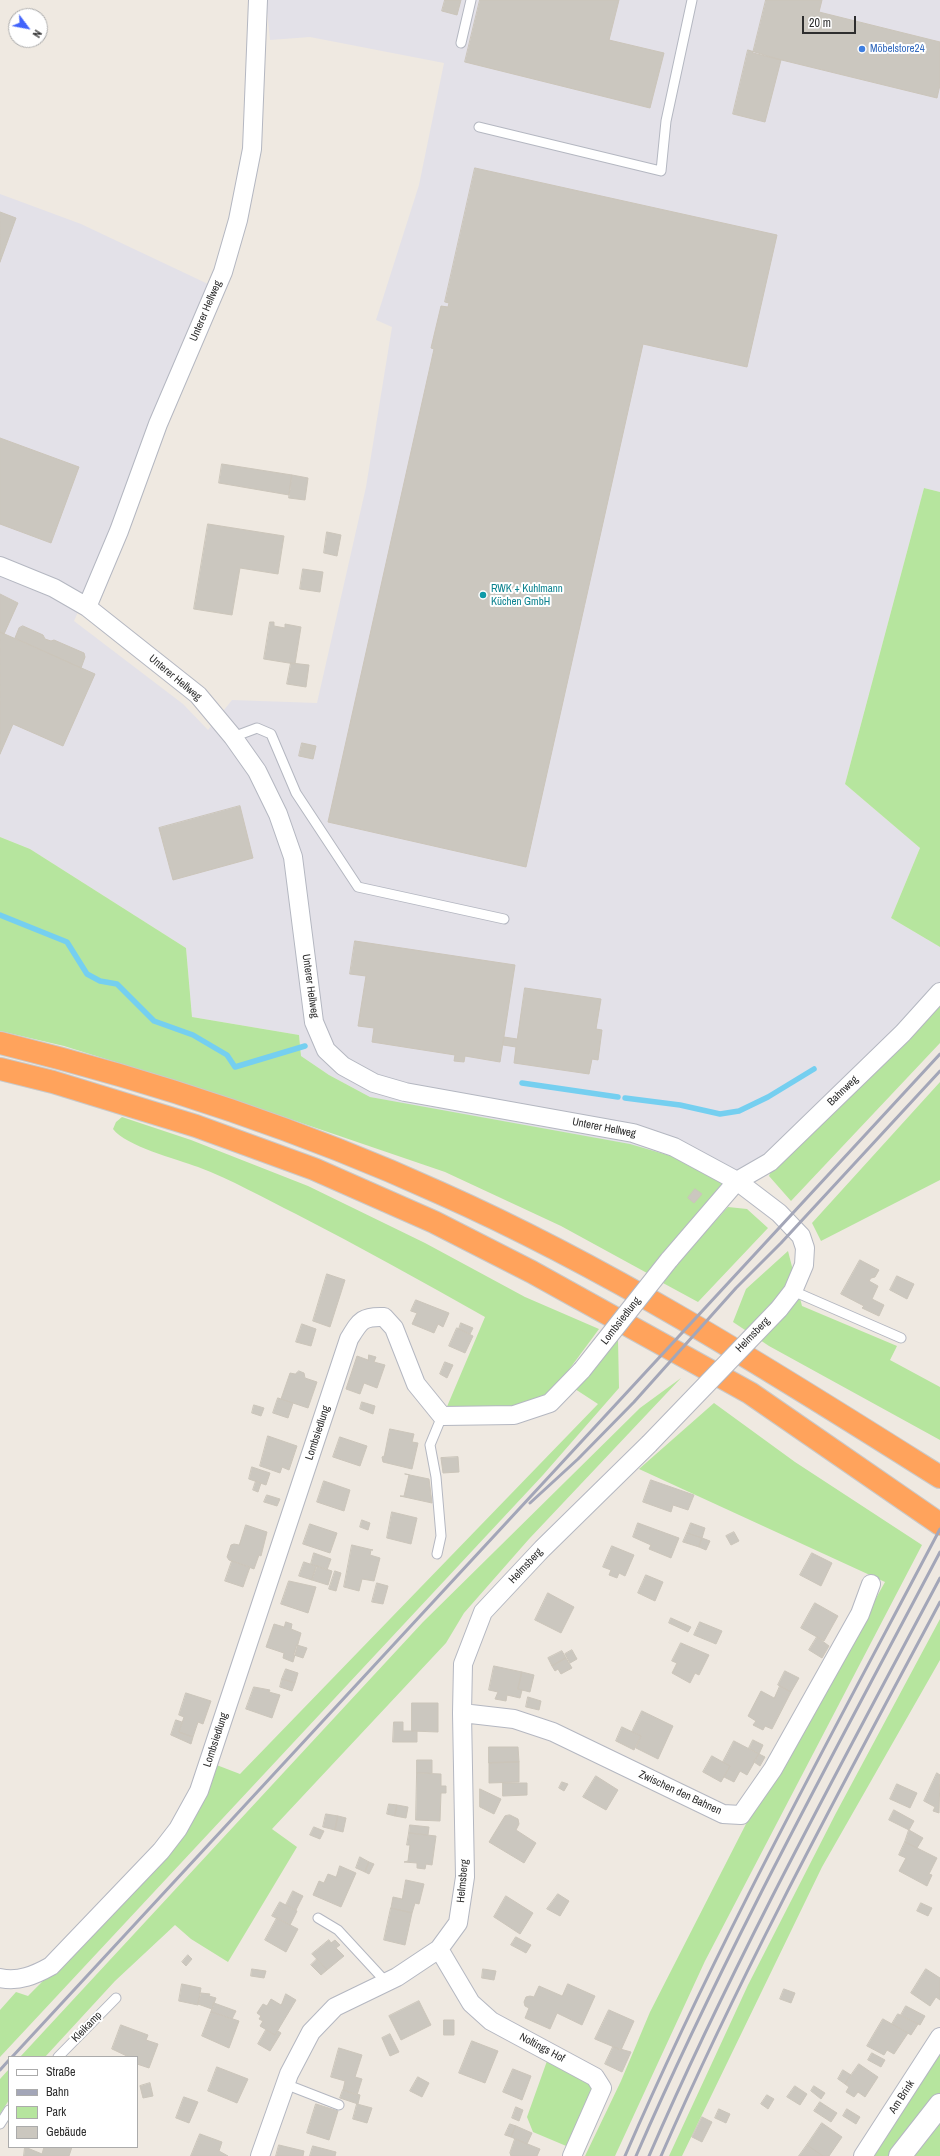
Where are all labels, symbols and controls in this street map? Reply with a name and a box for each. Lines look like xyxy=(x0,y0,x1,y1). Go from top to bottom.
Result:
north arrow xyxy=(8,8,48,48)
scale bar xyxy=(804,8,858,34)
text: 20 m xyxy=(809,15,831,31)
text: N xyxy=(30,27,45,40)
place label: Möbelstore24 xyxy=(870,42,925,56)
marker: Möbelstore24 xyxy=(857,44,867,54)
street label: Unterer Hellweg xyxy=(187,279,225,343)
place label: RWK + Kuhlmann Küchen GmbH xyxy=(491,582,563,608)
marker: RWK + Kuhlmann Küchen GmbH xyxy=(478,590,488,600)
street label: Unterer Hellweg xyxy=(146,652,204,704)
street label: Unterer Hellweg xyxy=(299,953,321,1019)
street label: Bahnweg xyxy=(825,1073,861,1109)
street label: Unterer Hellweg xyxy=(571,1115,637,1141)
street label: Lombsiedlung xyxy=(598,1295,644,1347)
street label: Helmsberg xyxy=(733,1315,773,1355)
street label: Lombsiedlung xyxy=(303,1404,333,1462)
street label: Helmsberg xyxy=(506,1546,546,1586)
street label: Lombsiedlung xyxy=(201,1711,231,1769)
street label: Zwischen den Bahnen xyxy=(637,1768,723,1818)
street label: Helmsberg xyxy=(455,1859,471,1903)
street label: Kleikamp xyxy=(69,2009,105,2045)
street label: Noltings Hof xyxy=(517,2031,567,2065)
legend xyxy=(8,2056,138,2148)
text: Straße xyxy=(46,2064,76,2080)
street label: Am Brink xyxy=(886,2078,918,2116)
text: Bahn xyxy=(46,2084,69,2100)
text: Park xyxy=(46,2104,66,2120)
text: Gebäude xyxy=(46,2124,87,2140)

